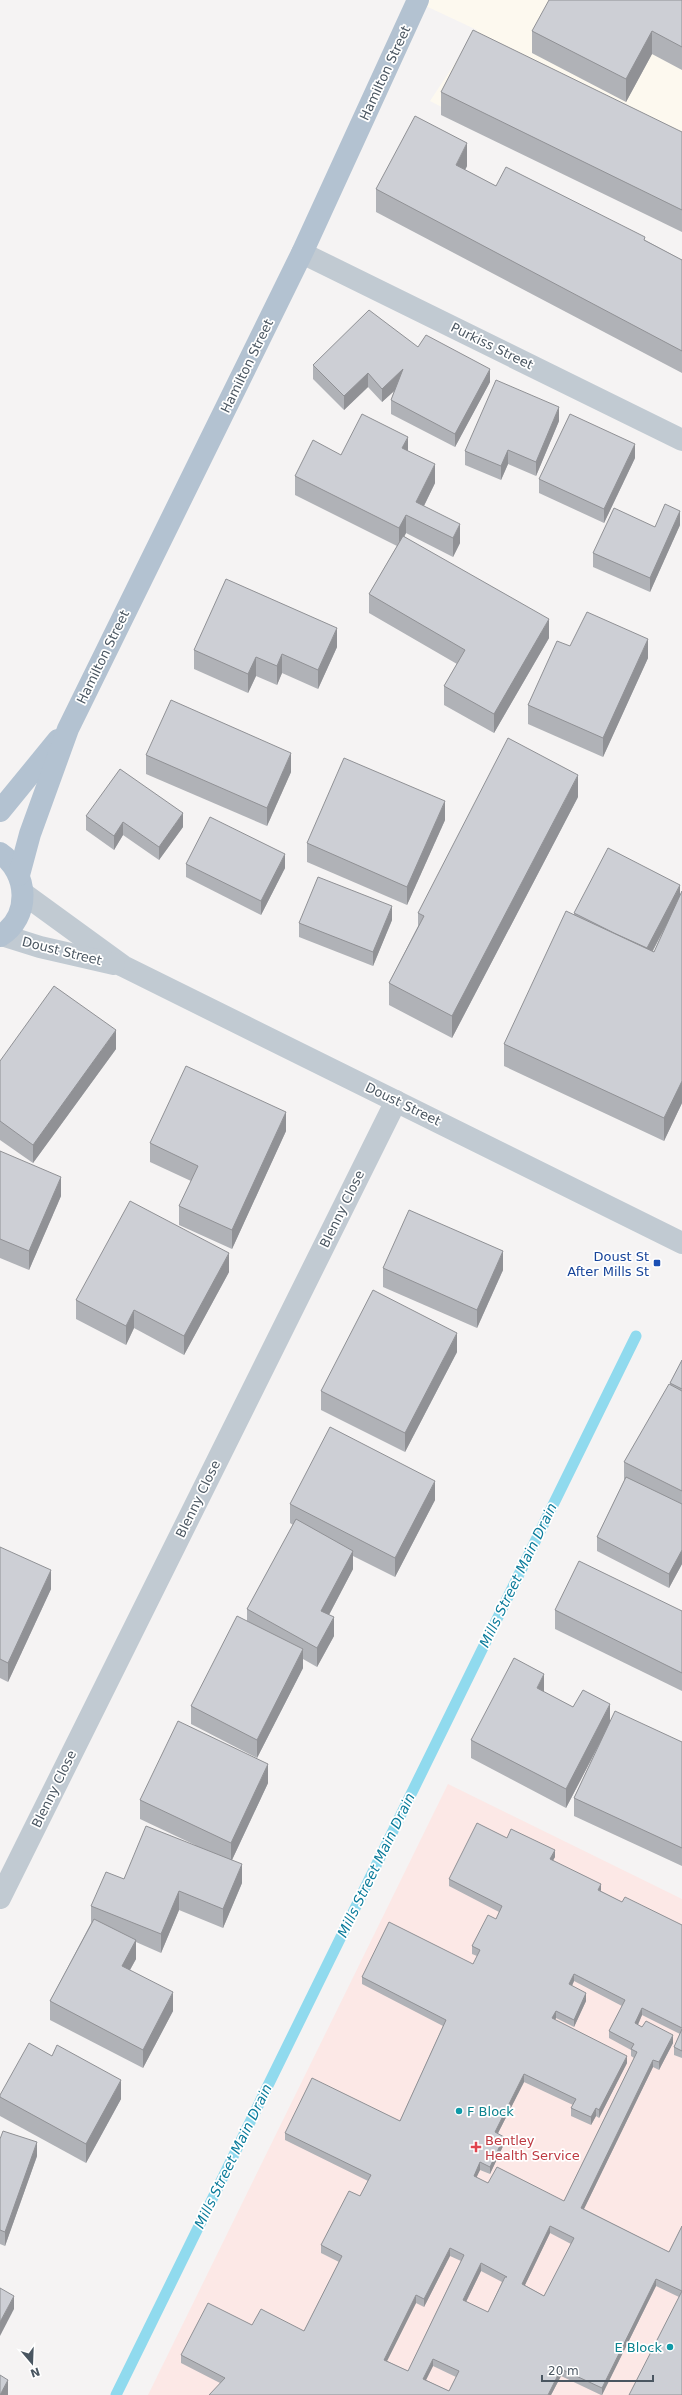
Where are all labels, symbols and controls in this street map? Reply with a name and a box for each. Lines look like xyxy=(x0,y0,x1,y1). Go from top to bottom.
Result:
street label: Hamilton Street xyxy=(357,23,413,123)
street label: Hamilton Street xyxy=(218,317,276,415)
street label: Purkiss Street xyxy=(448,320,536,372)
street label: Hamilton Street xyxy=(74,608,132,706)
street label: Doust Street xyxy=(21,934,103,968)
street label: Doust Street xyxy=(363,1079,443,1129)
street label: Blenny Close xyxy=(317,1168,367,1250)
place label: Doust St After Mills St xyxy=(567,1249,649,1279)
marker: Doust St After Mills St xyxy=(652,1258,662,1268)
street label: Blenny Close xyxy=(173,1458,223,1540)
water label: Mills Street Main Drain xyxy=(476,1500,560,1650)
street label: Blenny Close xyxy=(29,1748,79,1830)
water label: Mills Street Main Drain xyxy=(334,1790,418,1940)
water label: Mills Street Main Drain xyxy=(191,2081,275,2231)
place label: F Block xyxy=(467,2104,514,2119)
marker: F Block xyxy=(454,2106,464,2116)
place label: Bentley Health Service xyxy=(485,2133,580,2163)
marker: Bentley Health Service xyxy=(470,2141,482,2153)
place label: E Block xyxy=(614,2340,662,2355)
marker: E Block xyxy=(665,2342,675,2352)
north arrow xyxy=(12,2343,52,2383)
scale bar xyxy=(542,2357,653,2383)
text: N xyxy=(29,2364,42,2380)
text: 20 m xyxy=(548,2364,579,2378)

